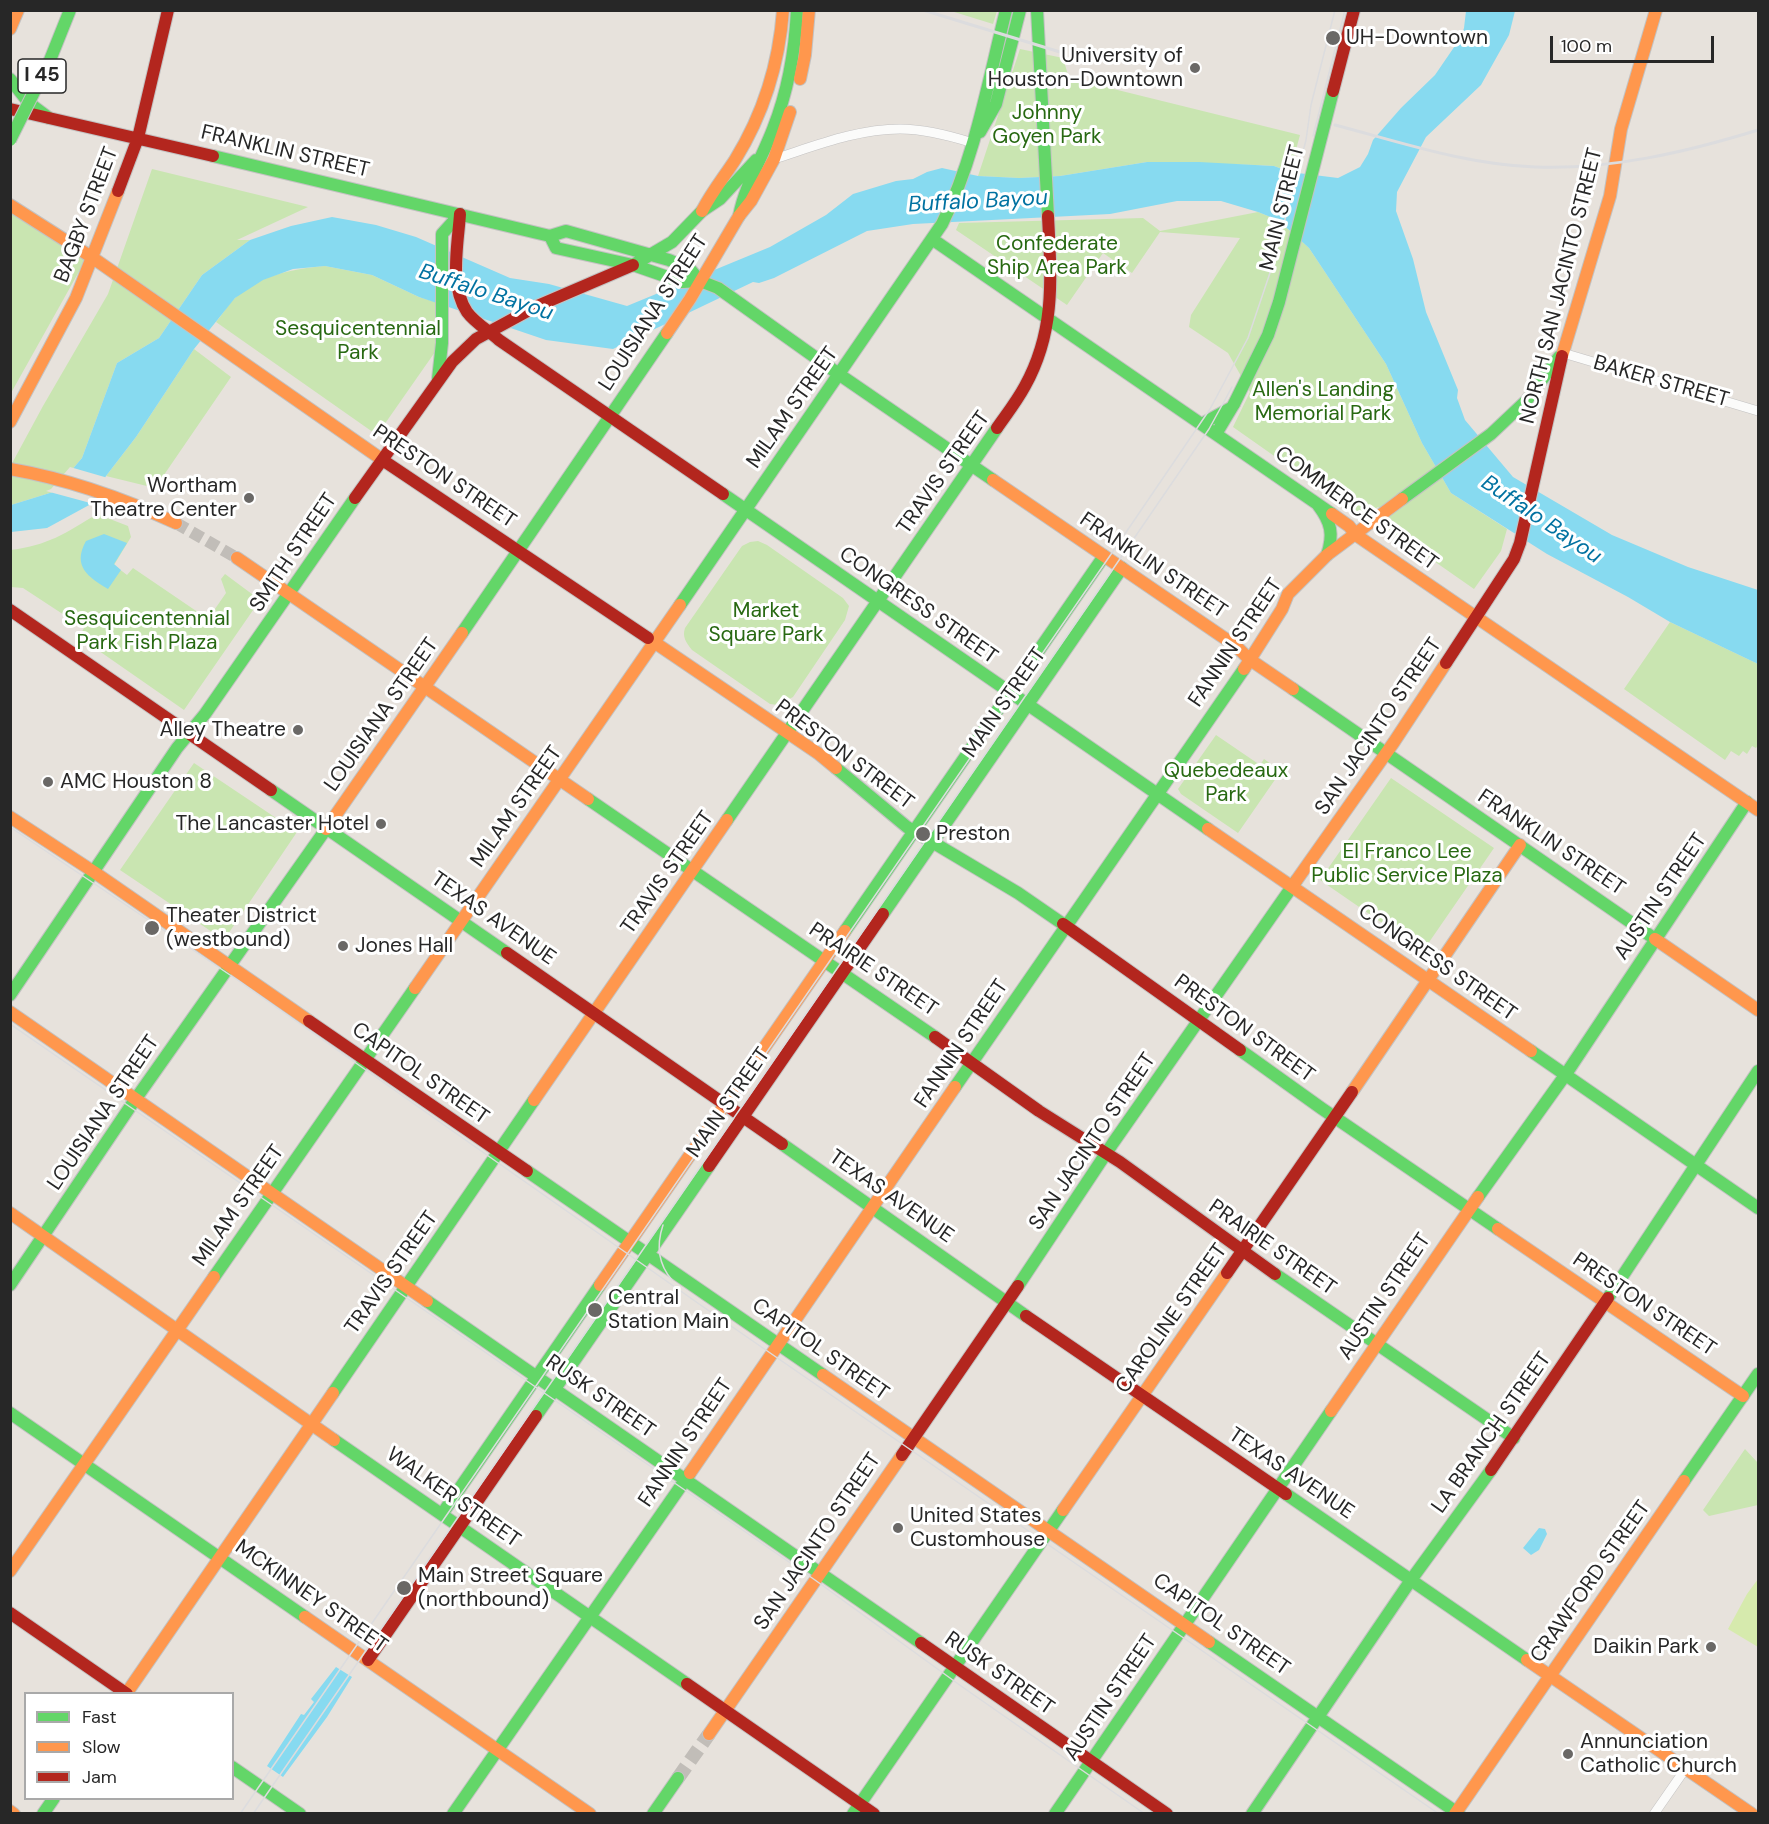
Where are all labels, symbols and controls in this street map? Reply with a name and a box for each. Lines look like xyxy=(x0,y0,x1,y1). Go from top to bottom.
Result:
scale bar xyxy=(1553,24,1716,62)
place label: UH-Downtown xyxy=(1346,25,1488,51)
marker: UH-Downtown xyxy=(1324,29,1342,47)
text: 100 m xyxy=(1561,34,1612,58)
place label: University of Houston-Downtown xyxy=(988,43,1183,93)
road number: I 45 xyxy=(18,59,66,93)
marker: University of Houston-Downtown xyxy=(1188,61,1202,75)
park label: Johnny Goyen Park xyxy=(992,100,1102,150)
street label: FRANKLIN STREET xyxy=(198,120,372,184)
street label: MAIN STREET xyxy=(1255,143,1311,273)
street label: BAGBY STREET xyxy=(50,144,124,286)
street label: NORTH SAN JACINTO STREET xyxy=(1516,146,1608,426)
water label: Buffalo Bayou xyxy=(908,185,1048,219)
street label: LOUISIANA STREET xyxy=(594,230,714,396)
park label: Confederate Ship Area Park xyxy=(987,231,1127,281)
water label: Buffalo Bayou xyxy=(416,259,556,327)
park label: Sesquicentennial Park xyxy=(275,316,441,366)
street label: MILAM STREET xyxy=(742,342,844,474)
street label: BAKER STREET xyxy=(1590,351,1732,413)
park label: Allen's Landing Memorial Park xyxy=(1252,377,1394,427)
street label: TRAVIS STREET xyxy=(892,407,996,539)
street label: PRESTON STREET xyxy=(368,420,520,534)
street label: COMMERCE STREET xyxy=(1270,441,1442,577)
water label: Buffalo Bayou xyxy=(1476,470,1606,570)
place label: Wortham Theatre Center xyxy=(90,473,237,523)
street label: SMITH STREET xyxy=(245,489,343,617)
marker: Wortham Theatre Center xyxy=(242,491,256,505)
street label: FRANKLIN STREET xyxy=(1075,507,1231,625)
street label: CONGRESS STREET xyxy=(834,542,1002,670)
street label: FANNIN STREET xyxy=(1184,574,1288,712)
park label: Market Square Park xyxy=(708,598,824,648)
park label: Sesquicentennial Park Fish Plaza xyxy=(64,606,230,656)
street label: LOUISIANA STREET xyxy=(320,634,444,796)
street label: SAN JACINTO STREET xyxy=(1310,634,1448,820)
street label: MAIN STREET xyxy=(958,643,1052,763)
street label: PRESTON STREET xyxy=(770,695,918,815)
place label: Alley Theatre xyxy=(159,717,286,743)
marker: Alley Theatre xyxy=(291,723,305,737)
street label: MILAM STREET xyxy=(466,741,568,873)
park label: Quebedeaux Park xyxy=(1164,758,1288,808)
place label: AMC Houston 8 xyxy=(60,769,212,795)
marker: AMC Houston 8 xyxy=(41,775,55,789)
street label: FRANKLIN STREET xyxy=(1473,784,1629,902)
street label: TRAVIS STREET xyxy=(616,807,720,939)
place label: The Lancaster Hotel xyxy=(175,811,369,837)
marker: The Lancaster Hotel xyxy=(374,817,388,831)
place label: Preston xyxy=(936,821,1010,847)
marker: Preston xyxy=(914,825,932,843)
street label: AUSTIN STREET xyxy=(1609,829,1713,965)
park label: El Franco Lee Public Service Plaza xyxy=(1311,839,1503,889)
street label: TEXAS AVENUE xyxy=(426,867,560,971)
street label: CONGRESS STREET xyxy=(1353,899,1521,1027)
place label: Theater District (westbound) xyxy=(166,903,317,953)
street label: PRAIRIE STREET xyxy=(804,918,942,1022)
marker: Theater District (westbound) xyxy=(143,919,161,937)
place label: Jones Hall xyxy=(355,933,453,959)
marker: Jones Hall xyxy=(336,939,350,953)
street label: PRESTON STREET xyxy=(1169,970,1319,1088)
street label: FANNIN STREET xyxy=(910,975,1014,1113)
street label: CAPITOL STREET xyxy=(347,1017,493,1131)
street label: LOUISIANA STREET xyxy=(43,1031,165,1195)
street label: MAIN STREET xyxy=(682,1043,776,1163)
street label: SAN JACINTO STREET xyxy=(1024,1049,1162,1235)
street label: MILAM STREET xyxy=(188,1140,290,1272)
street label: TEXAS AVENUE xyxy=(824,1145,958,1249)
street label: PRAIRIE STREET xyxy=(1203,1195,1341,1301)
street label: TRAVIS STREET xyxy=(340,1207,444,1339)
street label: AUSTIN STREET xyxy=(1333,1229,1437,1365)
street label: CAROLINE STREET xyxy=(1111,1239,1233,1399)
street label: PRESTON STREET xyxy=(1568,1248,1720,1362)
place label: Central Station Main xyxy=(608,1285,729,1335)
street label: CAPITOL STREET xyxy=(747,1293,893,1407)
marker: Central Station Main xyxy=(586,1301,604,1319)
street label: LA BRANCH STREET xyxy=(1427,1348,1557,1518)
street label: RUSK STREET xyxy=(540,1350,660,1444)
street label: FANNIN STREET xyxy=(634,1374,738,1512)
street label: TEXAS AVENUE xyxy=(1223,1423,1359,1525)
street label: WALKER STREET xyxy=(381,1442,525,1554)
street label: SAN JACINTO STREET xyxy=(749,1449,887,1635)
street label: CRAWFORD STREET xyxy=(1526,1496,1656,1668)
place label: United States Customhouse xyxy=(910,1503,1045,1553)
marker: United States Customhouse xyxy=(891,1521,905,1535)
street label: MCKINNEY STREET xyxy=(230,1535,392,1659)
place label: Main Street Square (northbound) xyxy=(418,1563,603,1613)
street label: CAPITOL STREET xyxy=(1148,1568,1294,1682)
marker: Main Street Square (northbound) xyxy=(395,1579,413,1597)
street label: RUSK STREET xyxy=(939,1627,1059,1721)
street label: AUSTIN STREET xyxy=(1059,1630,1163,1766)
place label: Daikin Park xyxy=(1593,1634,1699,1660)
marker: Daikin Park xyxy=(1704,1640,1718,1654)
legend xyxy=(24,1692,234,1800)
text: Fast xyxy=(82,1705,117,1729)
place label: Annunciation Catholic Church xyxy=(1580,1729,1737,1779)
text: Slow xyxy=(82,1735,121,1759)
marker: Annunciation Catholic Church xyxy=(1561,1747,1575,1761)
text: Jam xyxy=(82,1765,117,1789)

